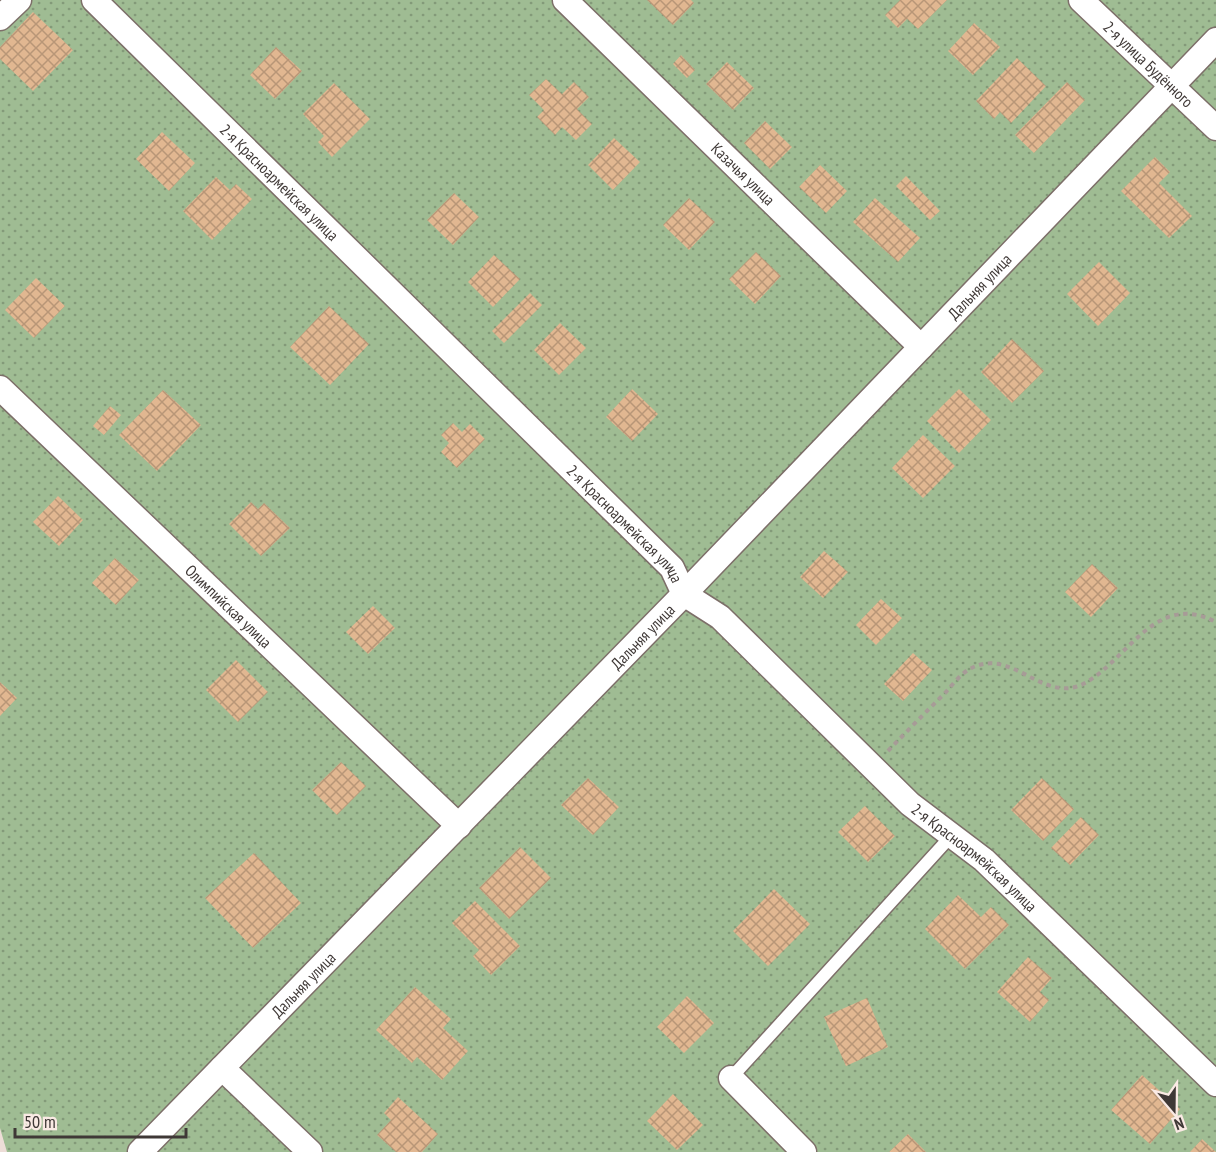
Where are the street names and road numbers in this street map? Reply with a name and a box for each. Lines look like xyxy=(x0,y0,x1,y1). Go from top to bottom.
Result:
street label: 2-я улица Будённого xyxy=(1099,17,1198,111)
street label: 2-я Красноармейская улица xyxy=(216,120,343,245)
street label: Казачья улица xyxy=(707,138,779,209)
street label: Дальняя улица xyxy=(944,249,1016,323)
street label: 2-я Красноармейская улица xyxy=(563,460,687,586)
street label: Олимпийская улица xyxy=(181,560,276,652)
street label: Дальняя улица xyxy=(606,600,679,673)
street label: 2-я Красноармейская улица xyxy=(908,799,1041,916)
street label: Дальняя улица xyxy=(267,948,340,1021)

